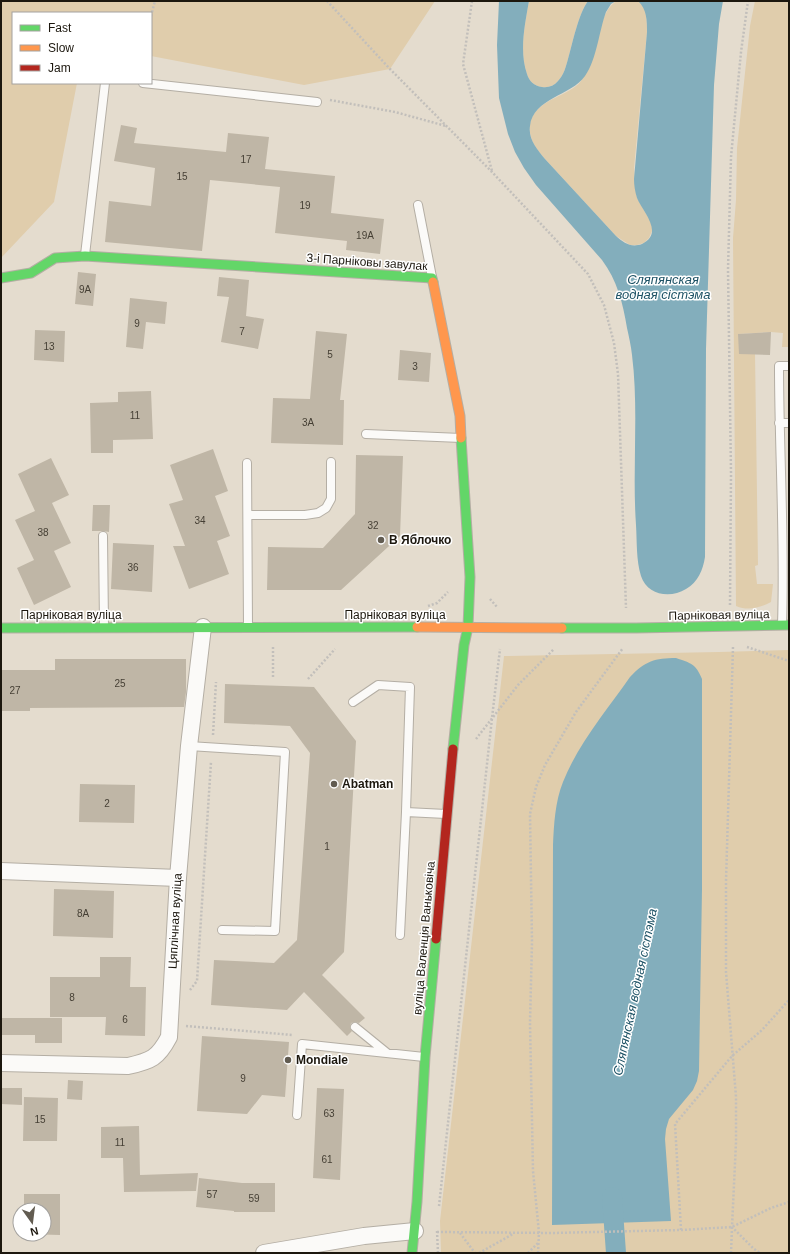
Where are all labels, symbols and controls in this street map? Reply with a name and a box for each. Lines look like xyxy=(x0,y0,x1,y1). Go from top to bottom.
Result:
legend xyxy=(12,12,152,84)
text: Fast xyxy=(48,21,72,35)
text: Slow xyxy=(48,41,74,55)
text: Jam xyxy=(48,61,71,75)
house number: 17 xyxy=(240,154,252,165)
house number: 15 xyxy=(176,171,188,182)
house number: 19 xyxy=(299,200,311,211)
house number: 19А xyxy=(356,230,374,241)
street label: 3-і Парніковы завулак xyxy=(306,251,429,273)
water label: Сляпянская водная сістэма xyxy=(616,272,710,302)
house number: 9А xyxy=(79,284,91,295)
house number: 9 xyxy=(134,318,140,329)
house number: 7 xyxy=(239,326,245,337)
house number: 13 xyxy=(43,341,55,352)
house number: 5 xyxy=(327,349,333,360)
house number: 3 xyxy=(412,361,418,372)
house number: 11 xyxy=(130,410,141,421)
house number: 3А xyxy=(302,417,314,428)
house number: 34 xyxy=(194,515,206,526)
house number: 32 xyxy=(367,520,379,531)
house number: 38 xyxy=(37,527,49,538)
place label: В Яблочко xyxy=(389,533,451,547)
marker: В Яблочко xyxy=(376,535,386,545)
house number: 36 xyxy=(127,562,139,573)
street label: Парніковая вуліца xyxy=(668,607,770,623)
street label: Парніковая вуліца xyxy=(20,608,122,622)
street label: Парніковая вуліца xyxy=(344,608,446,622)
house number: 25 xyxy=(114,678,126,689)
house number: 27 xyxy=(9,685,21,696)
place label: Abatman xyxy=(342,777,393,791)
marker: Abatman xyxy=(329,779,339,789)
house number: 2 xyxy=(104,798,110,809)
house number: 1 xyxy=(324,841,330,852)
street label: вуліца Валенція Ваньковіча xyxy=(410,860,438,1015)
street label: Цяплічная вуліца xyxy=(165,872,185,969)
water label: Сляпянская водная сістэма xyxy=(610,907,660,1077)
house number: 8А xyxy=(77,908,89,919)
house number: 8 xyxy=(69,992,75,1003)
house number: 6 xyxy=(122,1014,128,1025)
place label: Mondiale xyxy=(296,1053,348,1067)
marker: Mondiale xyxy=(283,1055,293,1065)
house number: 9 xyxy=(240,1073,246,1084)
house number: 63 xyxy=(323,1108,335,1119)
house number: 15 xyxy=(34,1114,46,1125)
house number: 11 xyxy=(115,1137,126,1148)
house number: 61 xyxy=(321,1154,333,1165)
house number: 57 xyxy=(206,1189,218,1200)
house number: 59 xyxy=(248,1193,260,1204)
north arrow xyxy=(12,1202,52,1242)
text: N xyxy=(29,1225,40,1238)

